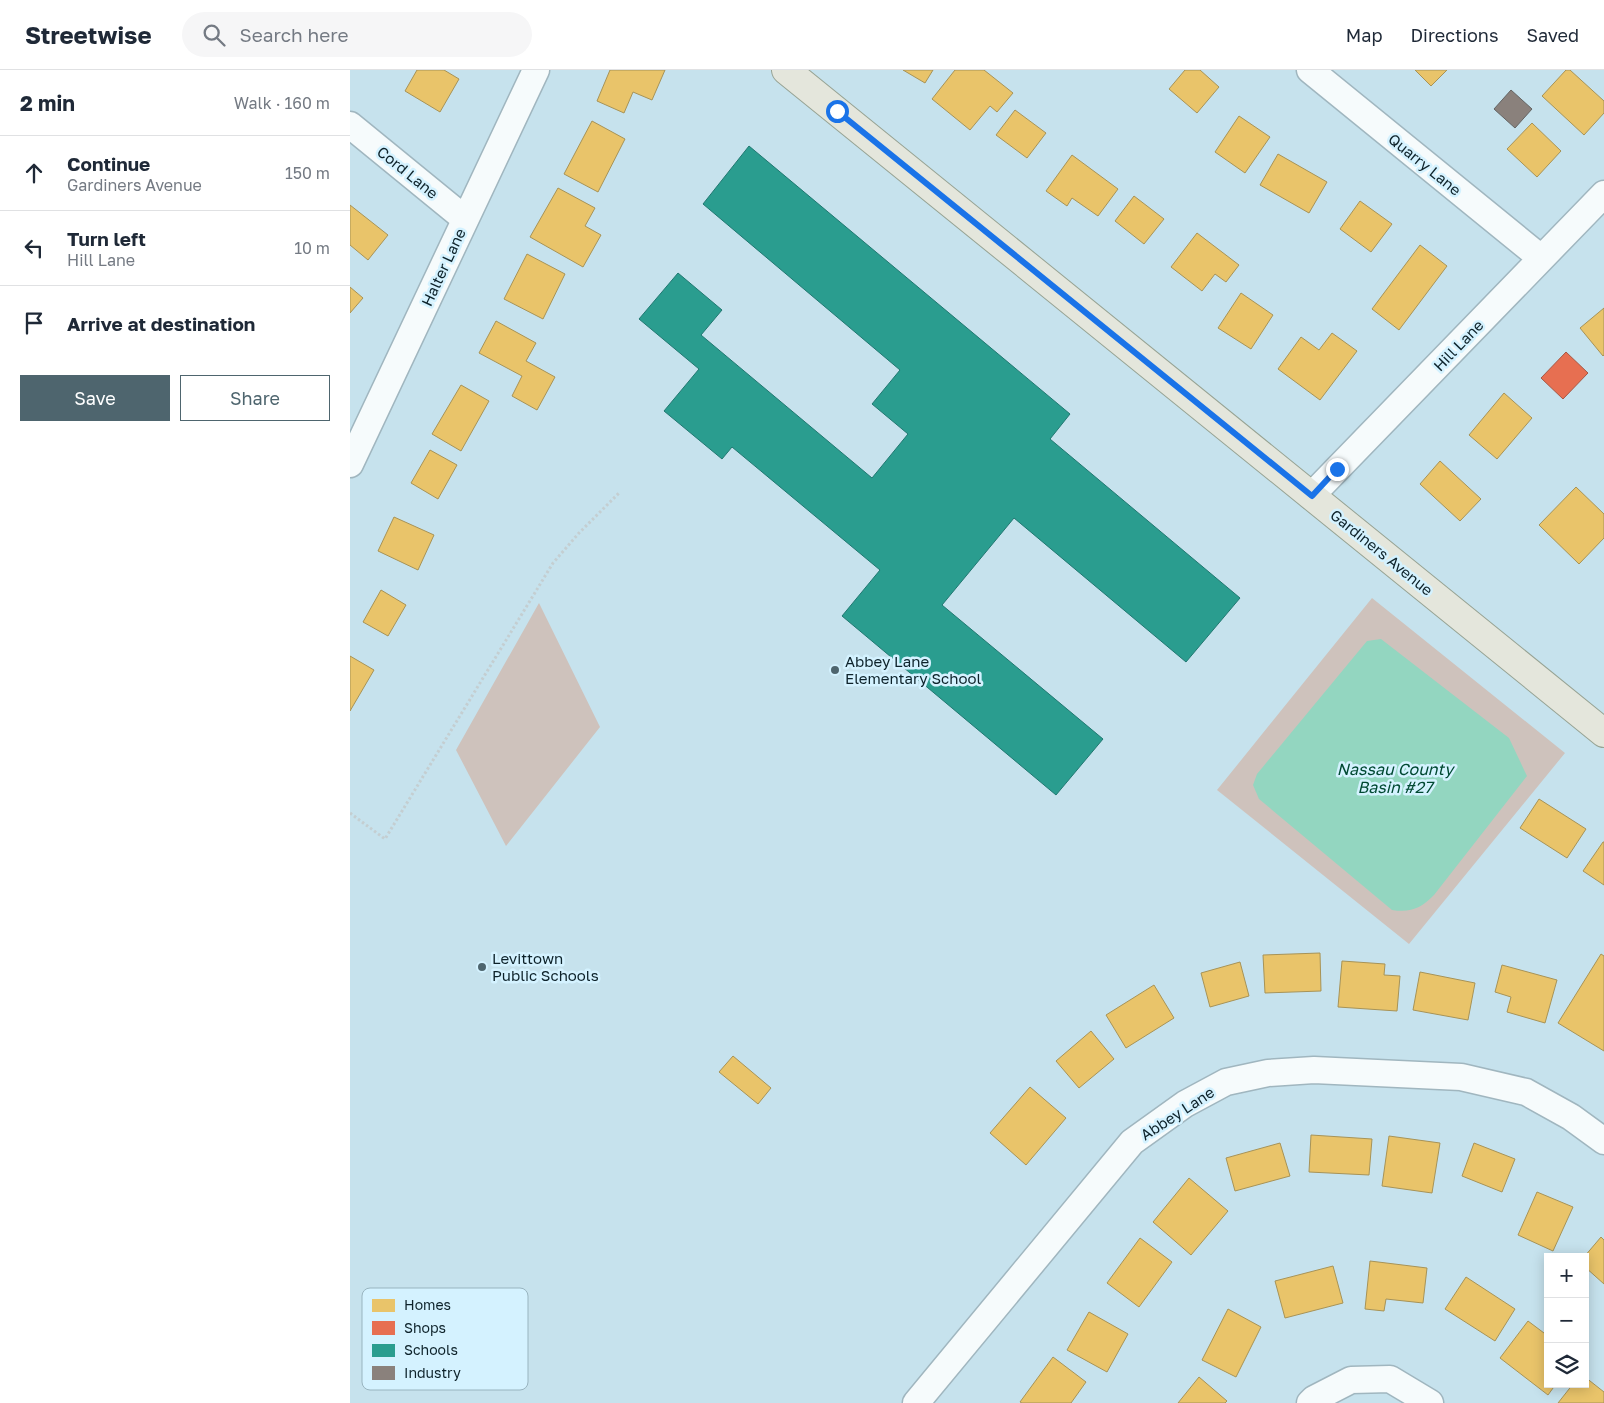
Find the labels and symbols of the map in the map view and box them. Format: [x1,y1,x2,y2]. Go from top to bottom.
route start [826,100,849,123]
street label: Quarry Lane [1385,129,1465,199]
street label: Cord Lane [374,142,442,202]
street label: Halter Lane [417,225,469,309]
street label: Hill Lane [1429,316,1487,374]
route end [1326,458,1349,481]
street label: Gardiners Avenue [1327,505,1437,599]
place label: Abbey Lane Elementary School [845,652,981,687]
marker: Abbey Lane Elementary School [829,664,841,676]
water label: Nassau County Basin #27 [1337,759,1455,797]
place label: Levittown Public Schools [492,949,599,984]
marker: Levittown Public Schools [476,961,488,973]
street label: Abbey Lane [1137,1082,1217,1143]
legend [362,1288,528,1390]
text: Homes [404,1296,451,1313]
text: Shops [404,1319,446,1336]
text: Schools [404,1341,458,1358]
text: Industry [404,1364,461,1381]

